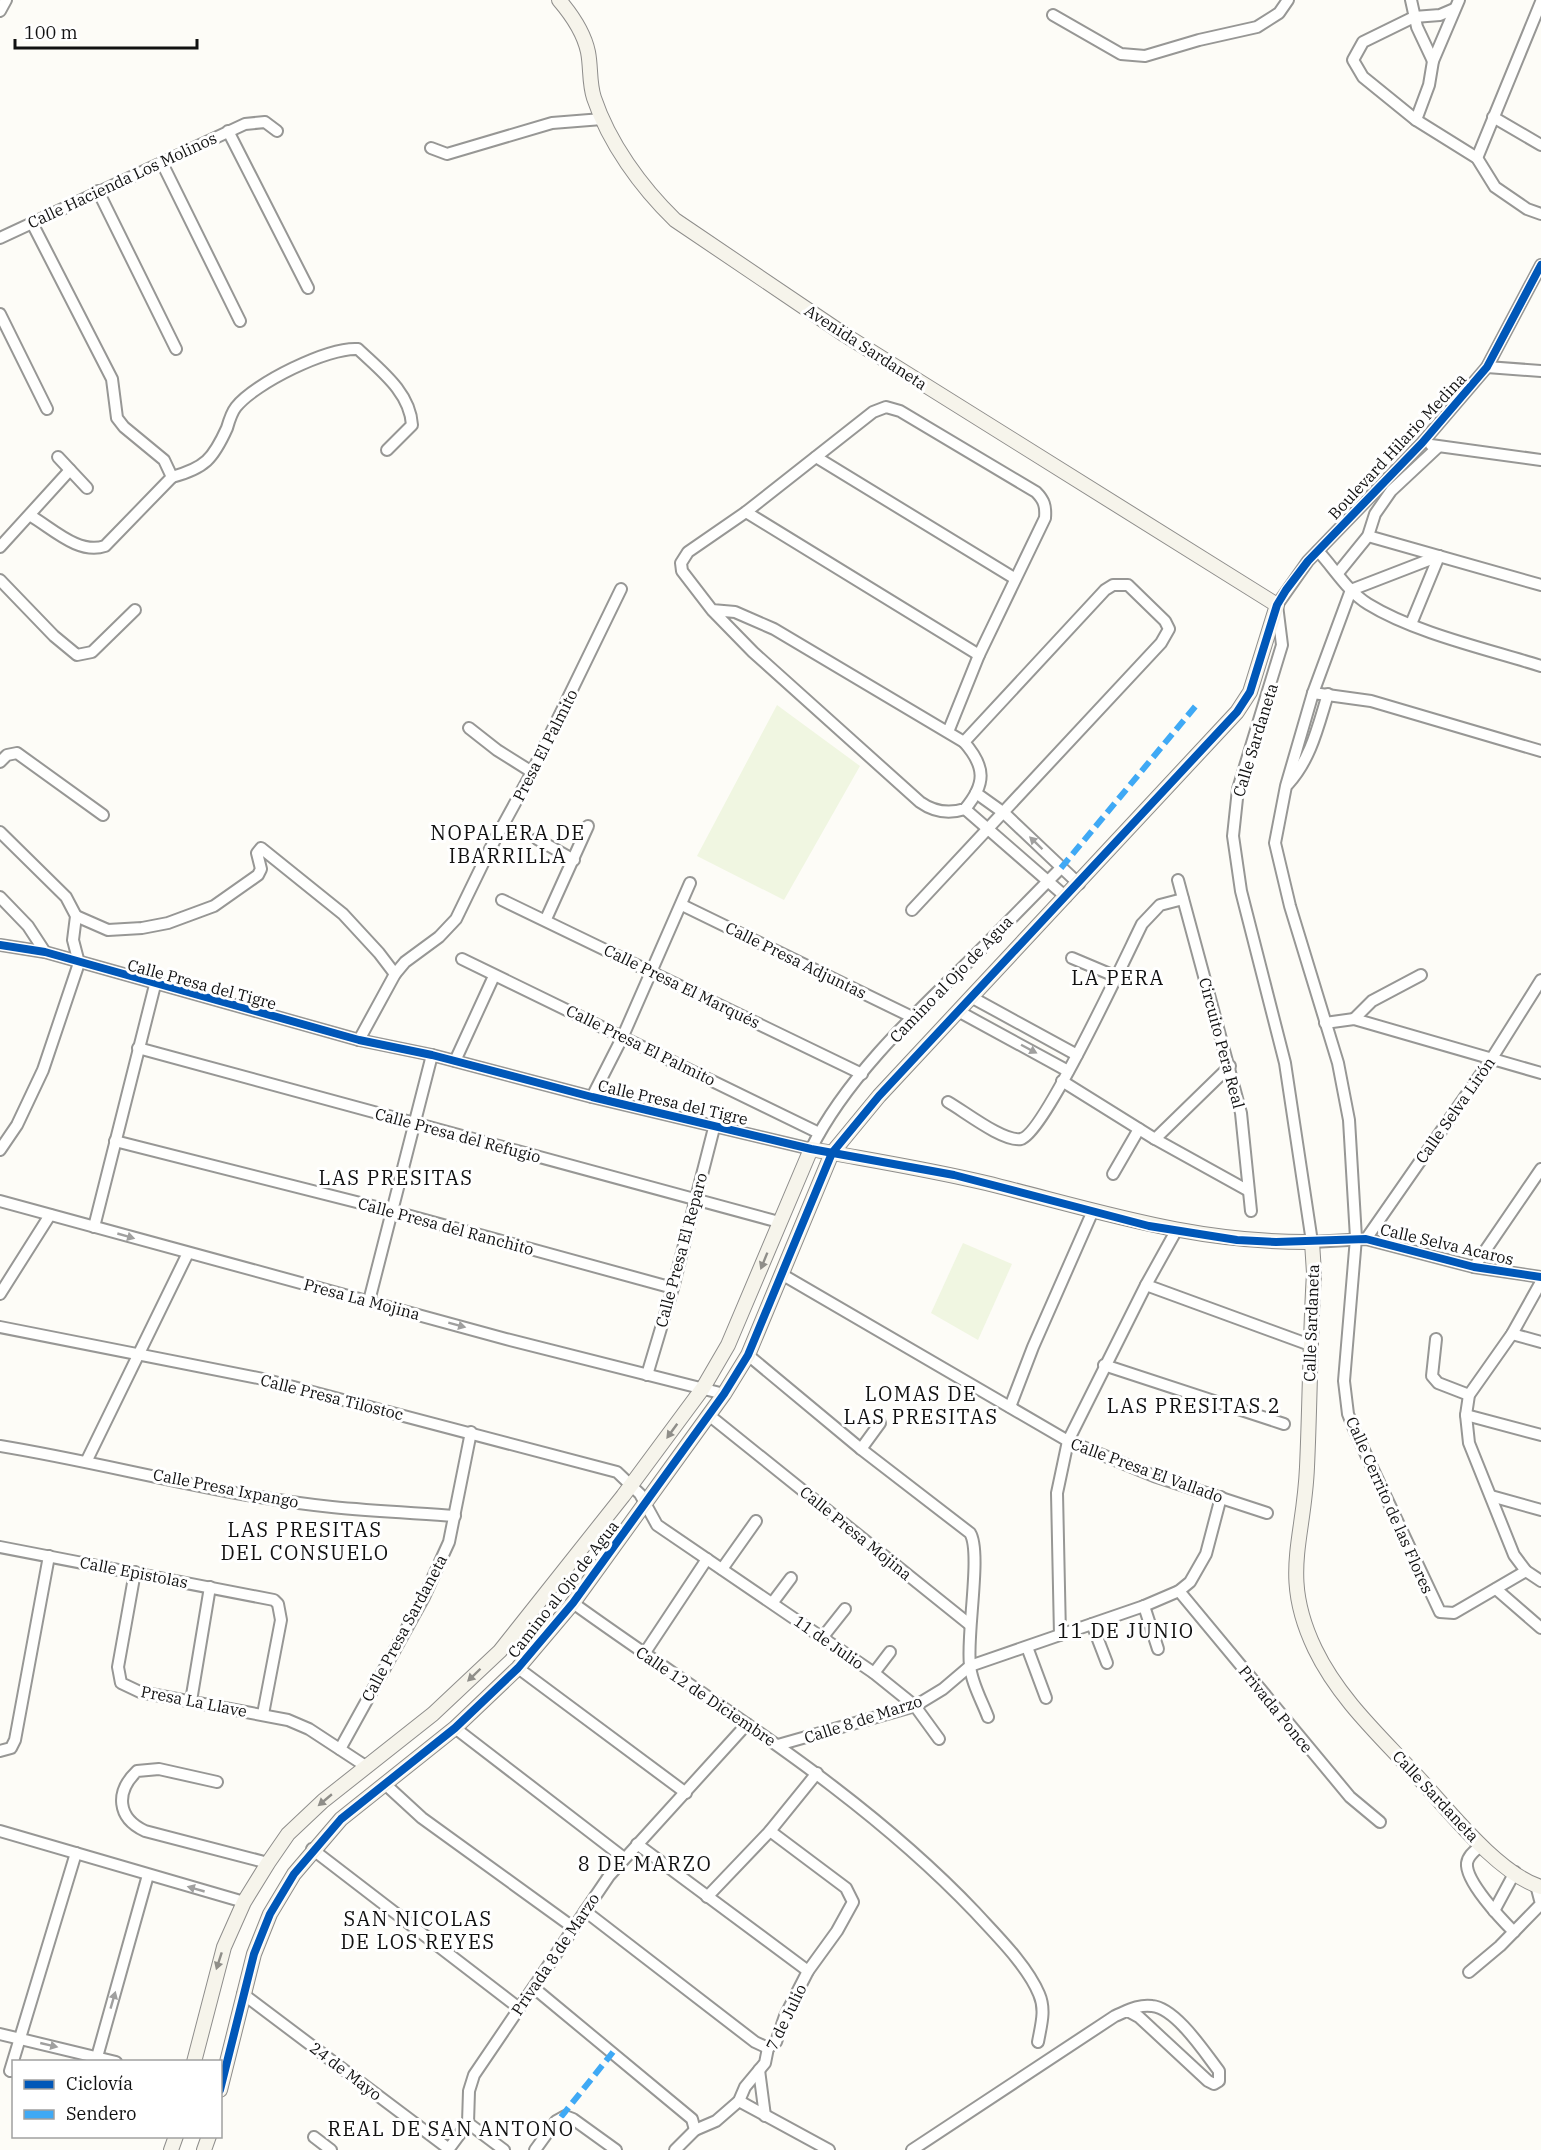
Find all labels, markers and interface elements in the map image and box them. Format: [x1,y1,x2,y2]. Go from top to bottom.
scale bar [15,12,196,50]
text: 100 m [24,21,78,44]
street label: Calle Hacienda Los Molinos [24,127,220,233]
street label: Avenida Sardaneta [801,300,931,394]
street label: Boulevard Hilario Medina [1324,368,1470,523]
street label: Calle Sardaneta [1228,681,1282,799]
street label: Presa El Palmito [508,686,582,804]
district label: NOPALERA DE IBARRILLA [430,819,586,869]
one-way arrow [1029,837,1043,851]
street label: Camino al Ojo de Agua [885,911,1017,1047]
street label: Calle Presa Adjuntas [722,917,870,1003]
street label: Calle Presa El Marqués [601,940,763,1032]
street label: Calle Presa del Tigre [125,955,279,1013]
district label: LA PERA [1071,964,1165,991]
street label: Circuito Pera Real [1195,975,1249,1111]
street label: Calle Presa El Palmito [563,1000,719,1090]
one-way arrow [1020,1044,1037,1054]
street label: Calle Selva Lirón [1411,1053,1499,1167]
street label: Calle Presa del Tigre [596,1075,750,1129]
street label: Calle Presa del Refugio [373,1103,543,1167]
district label: LAS PRESITAS [318,1164,474,1191]
street label: Calle Presa El Reparo [651,1170,711,1330]
street label: Calle Presa del Ranchito [356,1193,536,1259]
street label: Calle Selva Acaros [1378,1219,1516,1269]
one-way arrow [118,1232,136,1241]
one-way arrow [759,1252,769,1270]
street label: Calle Sardaneta [1299,1264,1323,1382]
street label: Presa La Mojina [302,1274,423,1324]
one-way arrow [448,1321,466,1330]
street label: Calle Presa Tilostoc [258,1370,406,1424]
district label: LOMAS DE LAS PRESITAS [843,1380,999,1430]
district label: LAS PRESITAS 2 [1107,1392,1281,1419]
street label: Calle Cerrito de las Flores [1342,1413,1438,1597]
one-way arrow [666,1424,678,1439]
street label: Calle Presa El Vallado [1068,1433,1226,1507]
street label: Calle Presa Ixpango [152,1464,300,1512]
street label: Calle Presa Mojina [796,1482,916,1584]
district label: LAS PRESITAS DEL CONSUELO [220,1516,390,1566]
street label: Camino al Ojo de Agua [503,1516,623,1662]
street label: Calle Presa Sardaneta [357,1551,451,1705]
street label: Calle Epistolas [78,1552,190,1592]
street label: 11 de Julio [790,1611,868,1673]
district label: 11 DE JUNIO [1057,1617,1195,1644]
street label: Calle 12 de Diciembre [632,1642,780,1750]
street label: Privada Ponce [1235,1661,1317,1757]
one-way arrow [468,1668,482,1682]
street label: Presa La Llave [139,1681,249,1721]
street label: Calle 8 de Marzo [801,1690,925,1748]
street label: Calle Sardaneta [1389,1746,1484,1846]
one-way arrow [317,1794,333,1807]
district label: 8 DE MARZO [578,1850,712,1877]
one-way arrow [187,1884,205,1893]
street label: Privada 8 de Marzo [507,1889,603,2019]
district label: SAN NICOLAS DE LOS REYES [341,1905,496,1955]
one-way arrow [214,1952,223,1970]
street label: 7 de Julio [761,1981,811,2053]
one-way arrow [109,1991,118,2009]
street label: 24 de Mayo [306,2037,386,2105]
one-way arrow [39,2041,58,2051]
legend [12,2060,222,2138]
text: Ciclovía [66,2072,133,2095]
text: Sendero [66,2102,136,2125]
district label: REAL DE SAN ANTONO [328,2115,574,2142]

